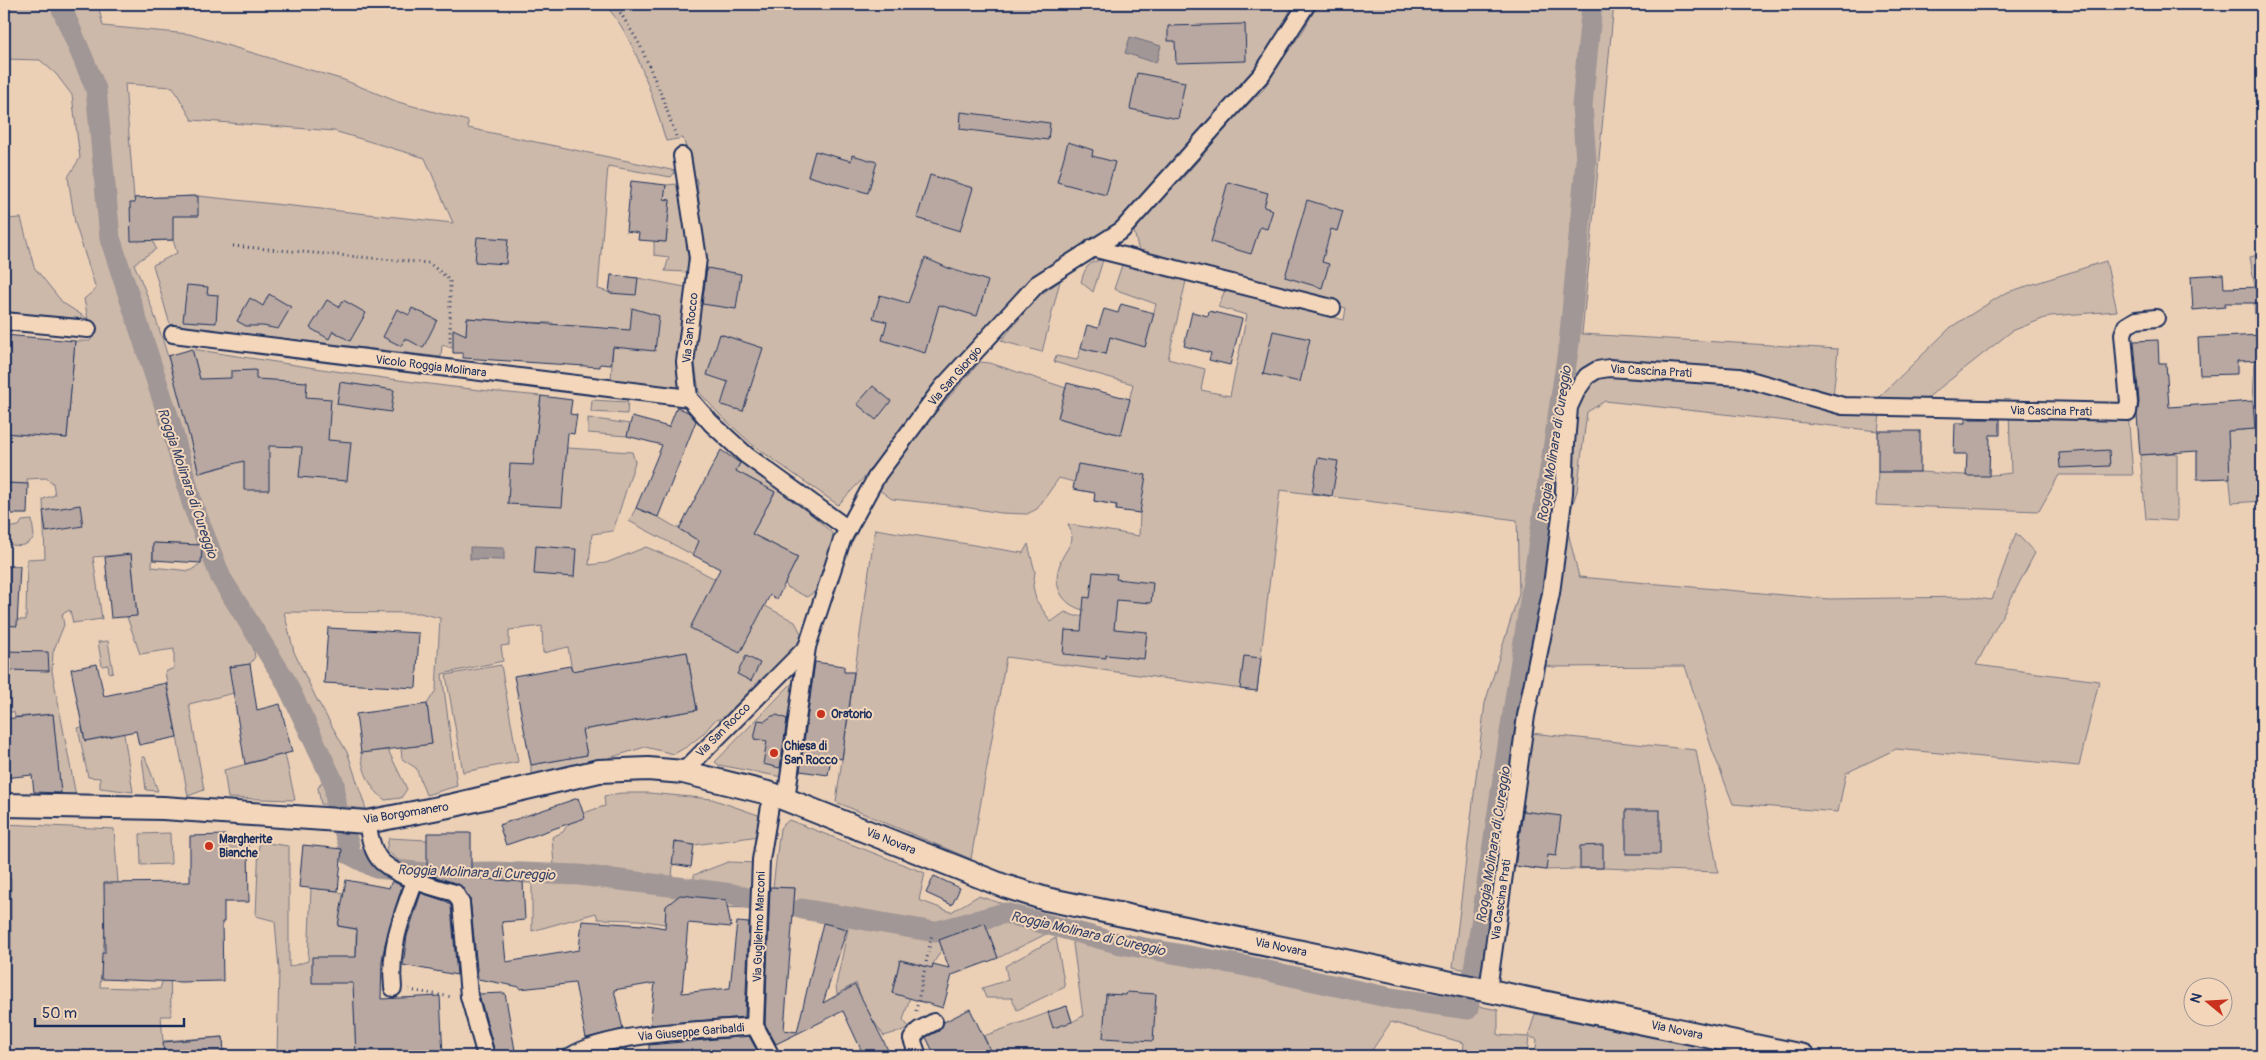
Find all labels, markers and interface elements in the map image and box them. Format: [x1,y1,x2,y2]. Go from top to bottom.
street label: Via San Rocco [679,291,702,364]
street label: Via San Giorgio [925,343,986,409]
street label: Vicolo Roggia Molinara [375,352,488,381]
street label: Via Cascina Prati [1610,362,1692,381]
water label: Roggia Molinara di Cureggio [1534,363,1575,523]
street label: Via Cascina Prati [2010,403,2092,420]
water label: Roggia Molinara di Cureggio [154,406,222,562]
street label: Via San Rocco [693,700,754,761]
place label: Oratorio [831,707,873,722]
marker: Oratorio [815,708,827,720]
place label: Chiesa di San Rocco [784,739,838,768]
marker: Chiesa di San Rocco [768,747,780,759]
water label: Roggia Molinara di Cureggio [1473,764,1514,924]
street label: Via Borgomanero [362,799,450,828]
street label: Via Novara [863,825,919,858]
place label: Margherite Bianche [219,832,273,861]
marker: Margherite Bianche [203,840,215,852]
street label: Via Cascina Prati [1488,859,1515,942]
water label: Roggia Molinara di Cureggio [397,861,557,884]
street label: Via Guglielmo Marconi [750,871,769,983]
water label: Roggia Molinara di Cureggio [1009,907,1168,960]
street label: Via Novara [1253,935,1309,960]
north arrow [2184,978,2234,1028]
text: N [2187,991,2206,1005]
scale bar [35,995,184,1027]
text: 50 m [42,1004,77,1023]
street label: Via Novara [1649,1018,1705,1043]
street label: Via Giuseppe Garibaldi [637,1020,745,1045]

